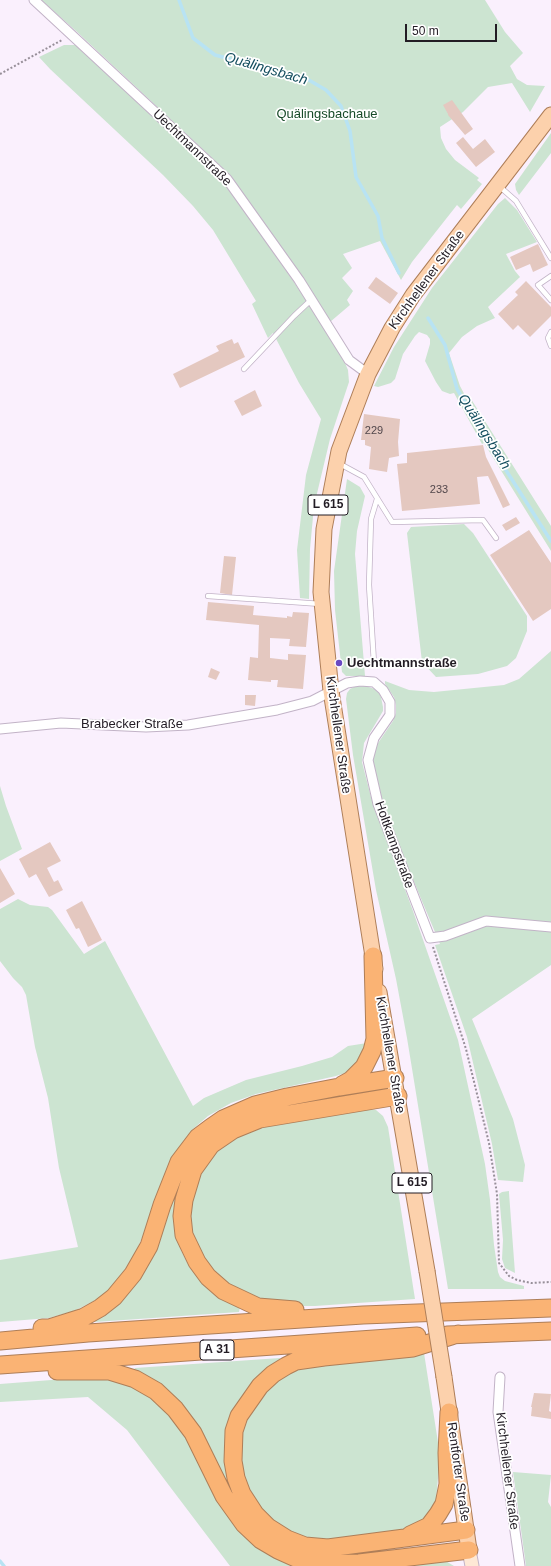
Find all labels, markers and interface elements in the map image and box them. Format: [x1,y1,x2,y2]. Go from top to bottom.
scale bar [407,16,499,42]
text: 50 m [412,24,439,38]
water label: Quälingsbach [223,49,309,89]
park label: Quälingsbachaue [276,106,378,122]
street label: Uechtmannstraße [149,107,235,189]
street label: Kirchhellener Straße [386,227,468,333]
water label: Quälingsbach [454,391,514,473]
house number: 229 [365,424,383,438]
house number: 233 [430,483,448,497]
road number: L 615 [308,495,348,515]
place label: Uechtmannstraße [347,655,457,671]
marker: Uechtmannstraße [334,658,344,668]
street label: Kirchhellener Straße [322,675,354,795]
street label: Brabecker Straße [81,716,183,732]
street label: Holtkampstraße [371,799,417,891]
street label: Kirchhellener Straße [372,995,408,1115]
road number: L 615 [392,1173,432,1193]
road number: A 31 [200,1340,234,1360]
street label: Kirchhellener Straße [492,1411,522,1531]
street label: Rentforter Straße [443,1421,473,1523]

